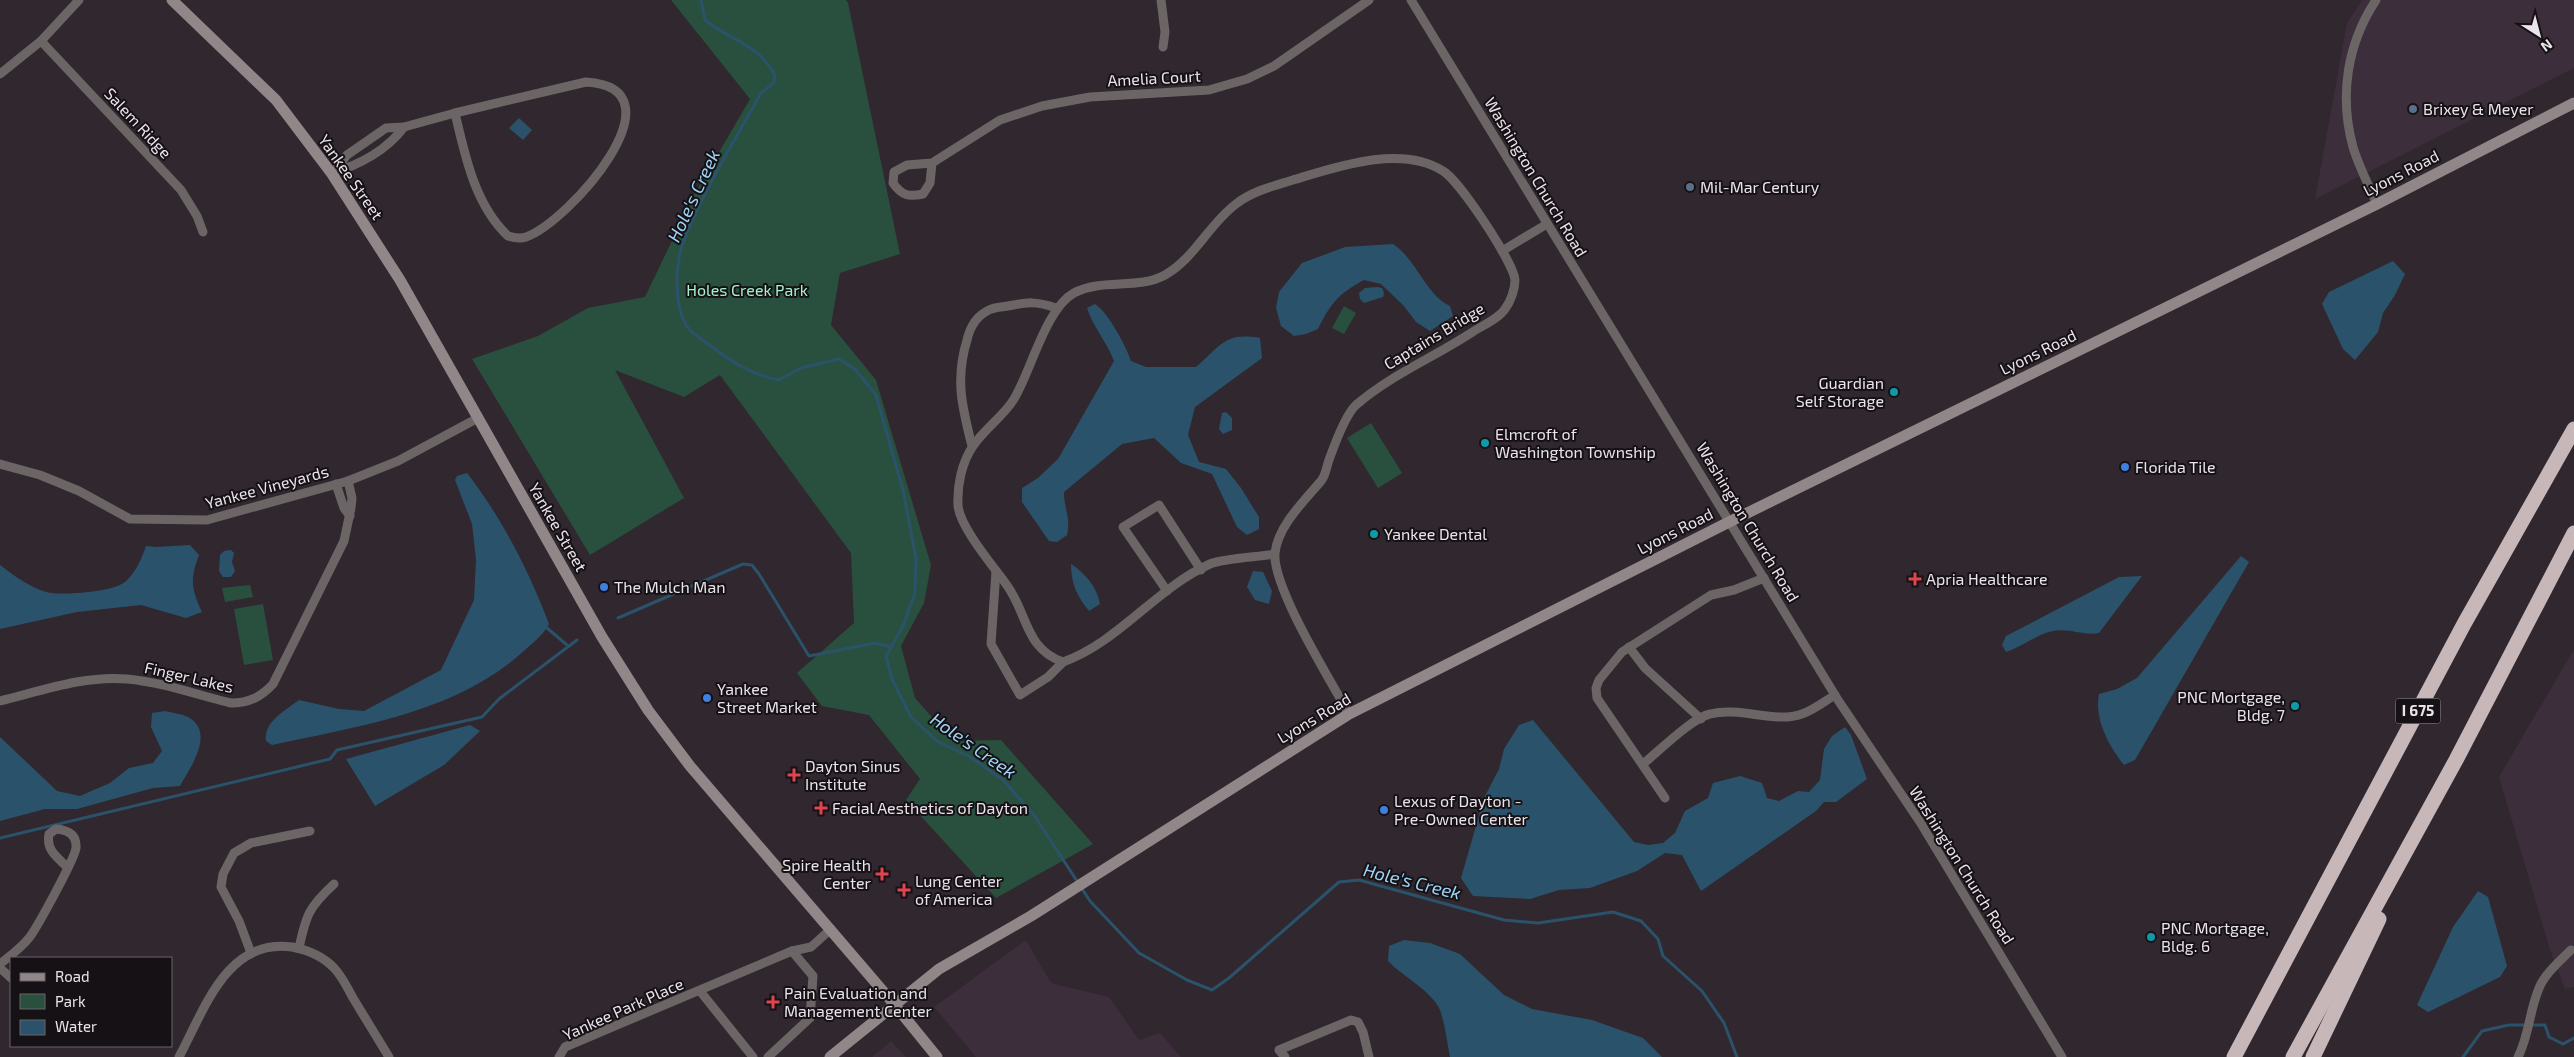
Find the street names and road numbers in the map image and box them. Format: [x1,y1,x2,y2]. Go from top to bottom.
street label: Amelia Court [1107,66,1201,89]
street label: Salem Ridge [101,84,176,162]
street label: Washington Church Road [1481,94,1592,260]
street label: Yankee Street [315,131,388,223]
street label: Lyons Road [2360,145,2442,200]
street label: Captains Bridge [1380,298,1487,373]
street label: Lyons Road [1997,325,2079,378]
street label: Washington Church Road [1693,439,1804,605]
street label: Yankee Vineyards [203,461,331,512]
street label: Yankee Street [525,479,592,575]
street label: Lyons Road [1634,503,1716,558]
street label: Finger Lakes [143,657,235,696]
street label: Lyons Road [1274,688,1354,747]
road number: I 675 [2396,698,2440,724]
street label: Washington Church Road [1906,782,2019,947]
street label: Yankee Park Place [559,973,686,1044]

